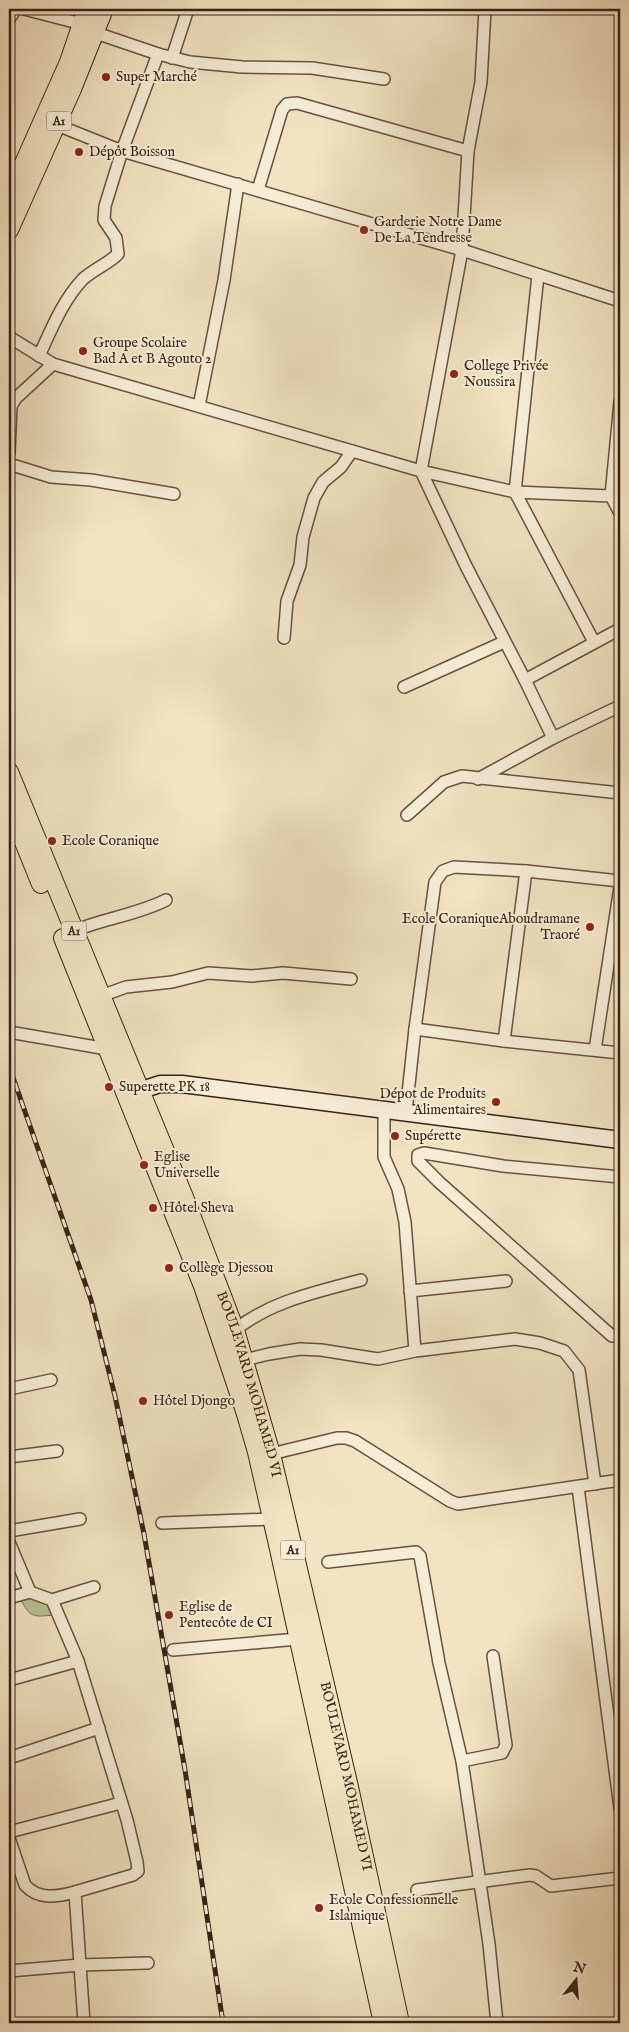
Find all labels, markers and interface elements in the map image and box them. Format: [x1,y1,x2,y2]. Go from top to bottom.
place label: Super Marché [116,68,197,86]
marker: Super Marché [100,71,112,83]
road number: A1 [46,112,72,130]
place label: Dépôt Boisson [89,143,176,161]
marker: Dépôt Boisson [73,146,85,158]
place label: Garderie Notre Dame De La Tendresse [374,213,502,247]
marker: Garderie Notre Dame De La Tendresse [358,224,370,236]
place label: Groupe Scolaire Bad A et B Agouto 2 [93,334,212,368]
marker: Groupe Scolaire Bad A et B Agouto 2 [77,345,89,357]
place label: College Privée Noussira [464,357,549,391]
marker: College Privée Noussira [448,368,460,380]
place label: Ecole Coranique [62,832,159,850]
marker: Ecole Coranique [46,835,58,847]
place label: Ecole CoraniqueAboudramane Traoré [402,910,581,944]
road number: A1 [62,921,86,940]
marker: Ecole CoraniqueAboudramane Traoré [584,921,596,933]
place label: Superette PK 18 [119,1078,210,1096]
marker: Superette PK 18 [103,1081,115,1093]
place label: Dépot de Produits Alimentaires [379,1085,486,1119]
marker: Dépot de Produits Alimentaires [490,1096,502,1108]
place label: Supérette [405,1127,462,1145]
marker: Supérette [389,1130,401,1142]
place label: Eglise Universelle [154,1148,220,1182]
marker: Eglise Universelle [138,1159,150,1171]
place label: Hôtel Sheva [163,1199,235,1217]
marker: Hôtel Sheva [147,1202,159,1214]
place label: Collège Djessou [179,1259,273,1277]
marker: Collège Djessou [163,1262,175,1274]
street label: BOULEVARD MOHAMED VI [212,1289,285,1479]
place label: Hôtel Djongo [153,1392,236,1410]
marker: Hôtel Djongo [137,1395,149,1407]
road number: A1 [280,1540,306,1560]
place label: Eglise de Pentecôte de CI [179,1598,273,1632]
marker: Eglise de Pentecôte de CI [163,1609,175,1621]
street label: BOULEVARD MOHAMED VI [316,1680,376,1872]
place label: Ecole Confessionnelle Islamique [329,1891,459,1925]
marker: Ecole Confessionnelle Islamique [313,1902,325,1914]
north arrow [552,1954,602,2004]
text: N [570,1958,588,1979]

